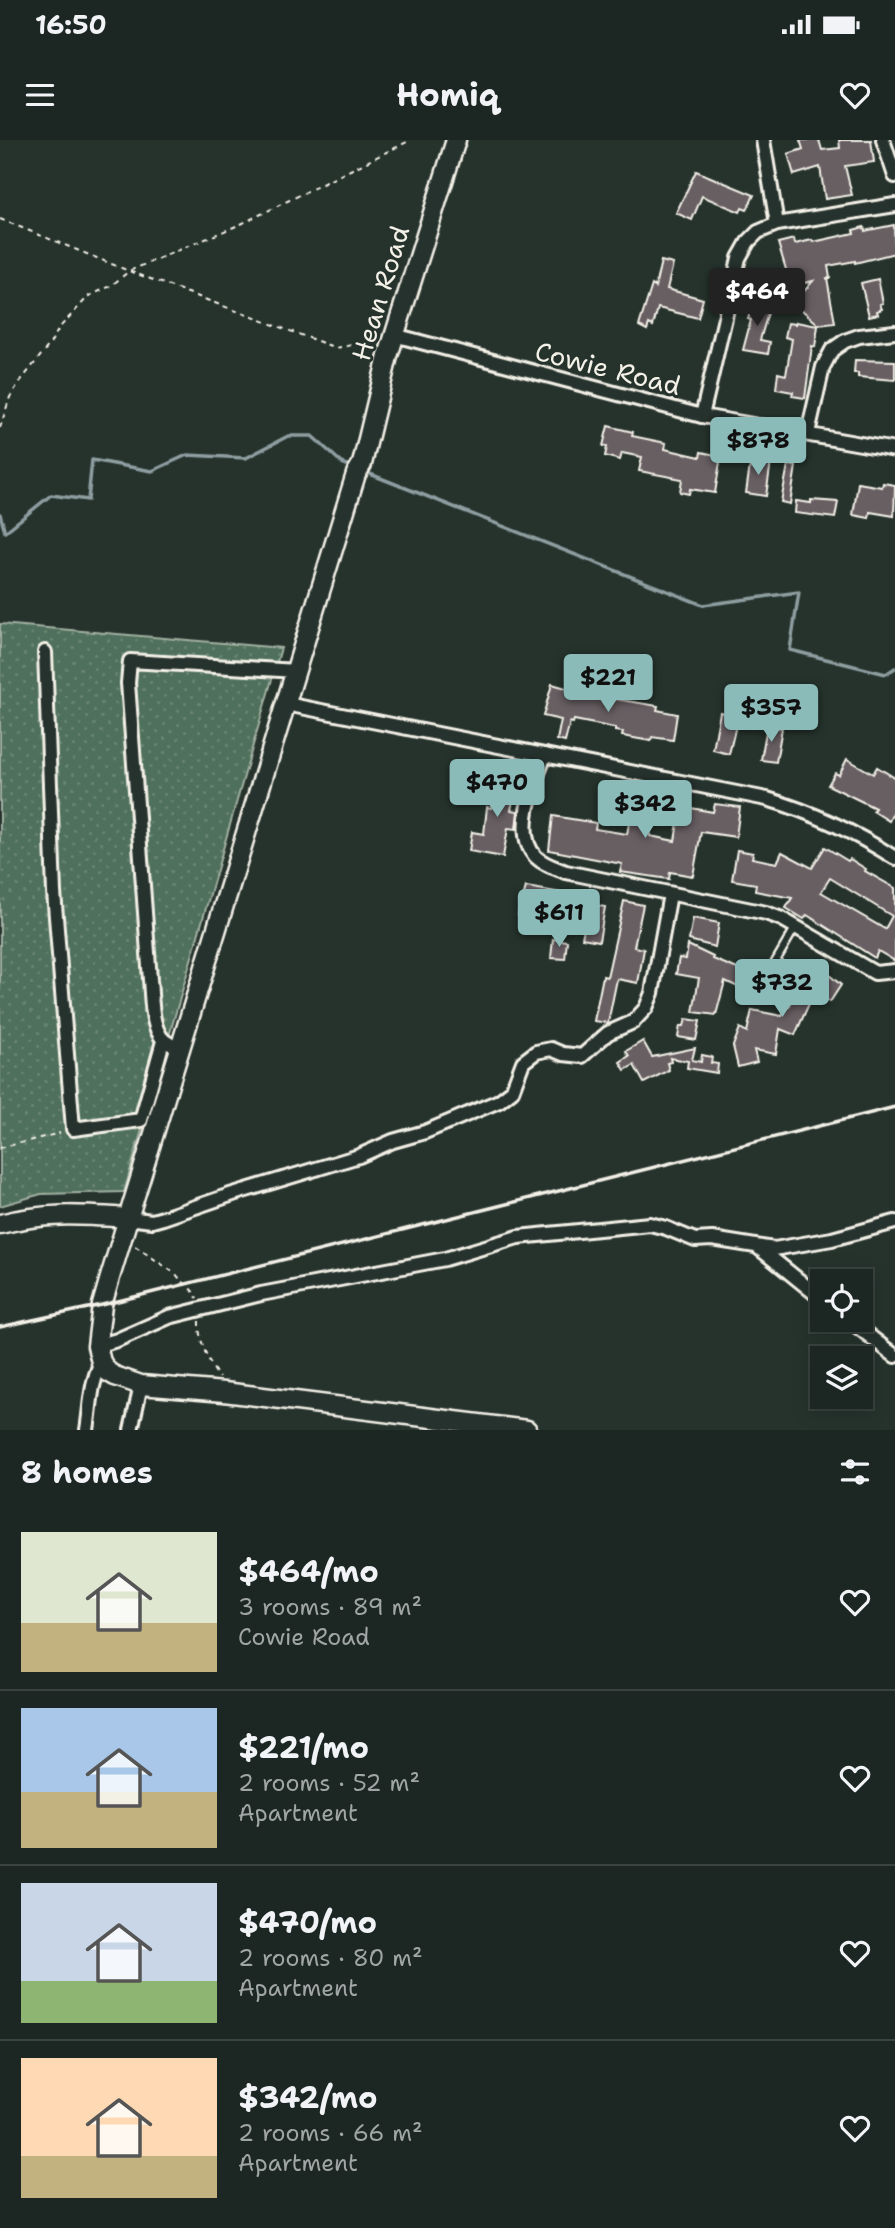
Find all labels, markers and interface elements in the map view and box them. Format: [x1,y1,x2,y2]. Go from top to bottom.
text: 16:50 [35,7,107,42]
text: Homiq [396,73,499,116]
icon: menu [21,76,59,114]
icon: heart [836,76,874,114]
street label: Hean Road [343,221,417,365]
pin: $464 [716,268,798,328]
text: $464 [725,276,789,306]
street label: Cowie Road [531,333,685,403]
pin: $878 [717,418,799,477]
text: $878 [726,425,790,455]
pin: $221 [567,654,649,714]
text: $221 [580,662,636,692]
pin: $357 [730,684,812,744]
text: $357 [740,692,802,722]
pin: $470 [456,760,538,819]
text: $470 [466,767,528,797]
pin: $342 [604,780,686,840]
text: $342 [614,788,676,818]
pin: $611 [518,890,600,949]
text: $611 [534,897,584,927]
pin: $732 [741,960,823,1019]
text: $732 [751,967,813,997]
map controls [810,1269,873,1409]
button: locate [810,1269,873,1332]
button: layers [810,1346,873,1409]
text: 8 homes [21,1452,153,1493]
icon: filters [836,1453,874,1491]
text: $464/mo [238,1551,379,1592]
icon: home [77,1560,161,1644]
icon: heart [836,1583,874,1621]
text: 3 rooms · 89 m² [238,1592,422,1622]
text: Cowie Road [238,1622,370,1652]
text: $221/mo [238,1727,369,1768]
icon: home [77,1736,161,1820]
icon: heart [836,1759,874,1797]
text: 2 rooms · 52 m² [238,1768,420,1798]
text: Apartment [238,1798,358,1828]
text: $470/mo [238,1902,377,1943]
icon: home [77,1911,161,1995]
icon: heart [836,1934,874,1972]
text: 2 rooms · 80 m² [238,1943,423,1973]
text: Apartment [238,1973,358,2003]
text: $342/mo [238,2077,377,2118]
icon: home [77,2086,161,2170]
icon: heart [836,2109,874,2147]
text: 2 rooms · 66 m² [238,2118,423,2148]
text: Apartment [238,2148,358,2178]

